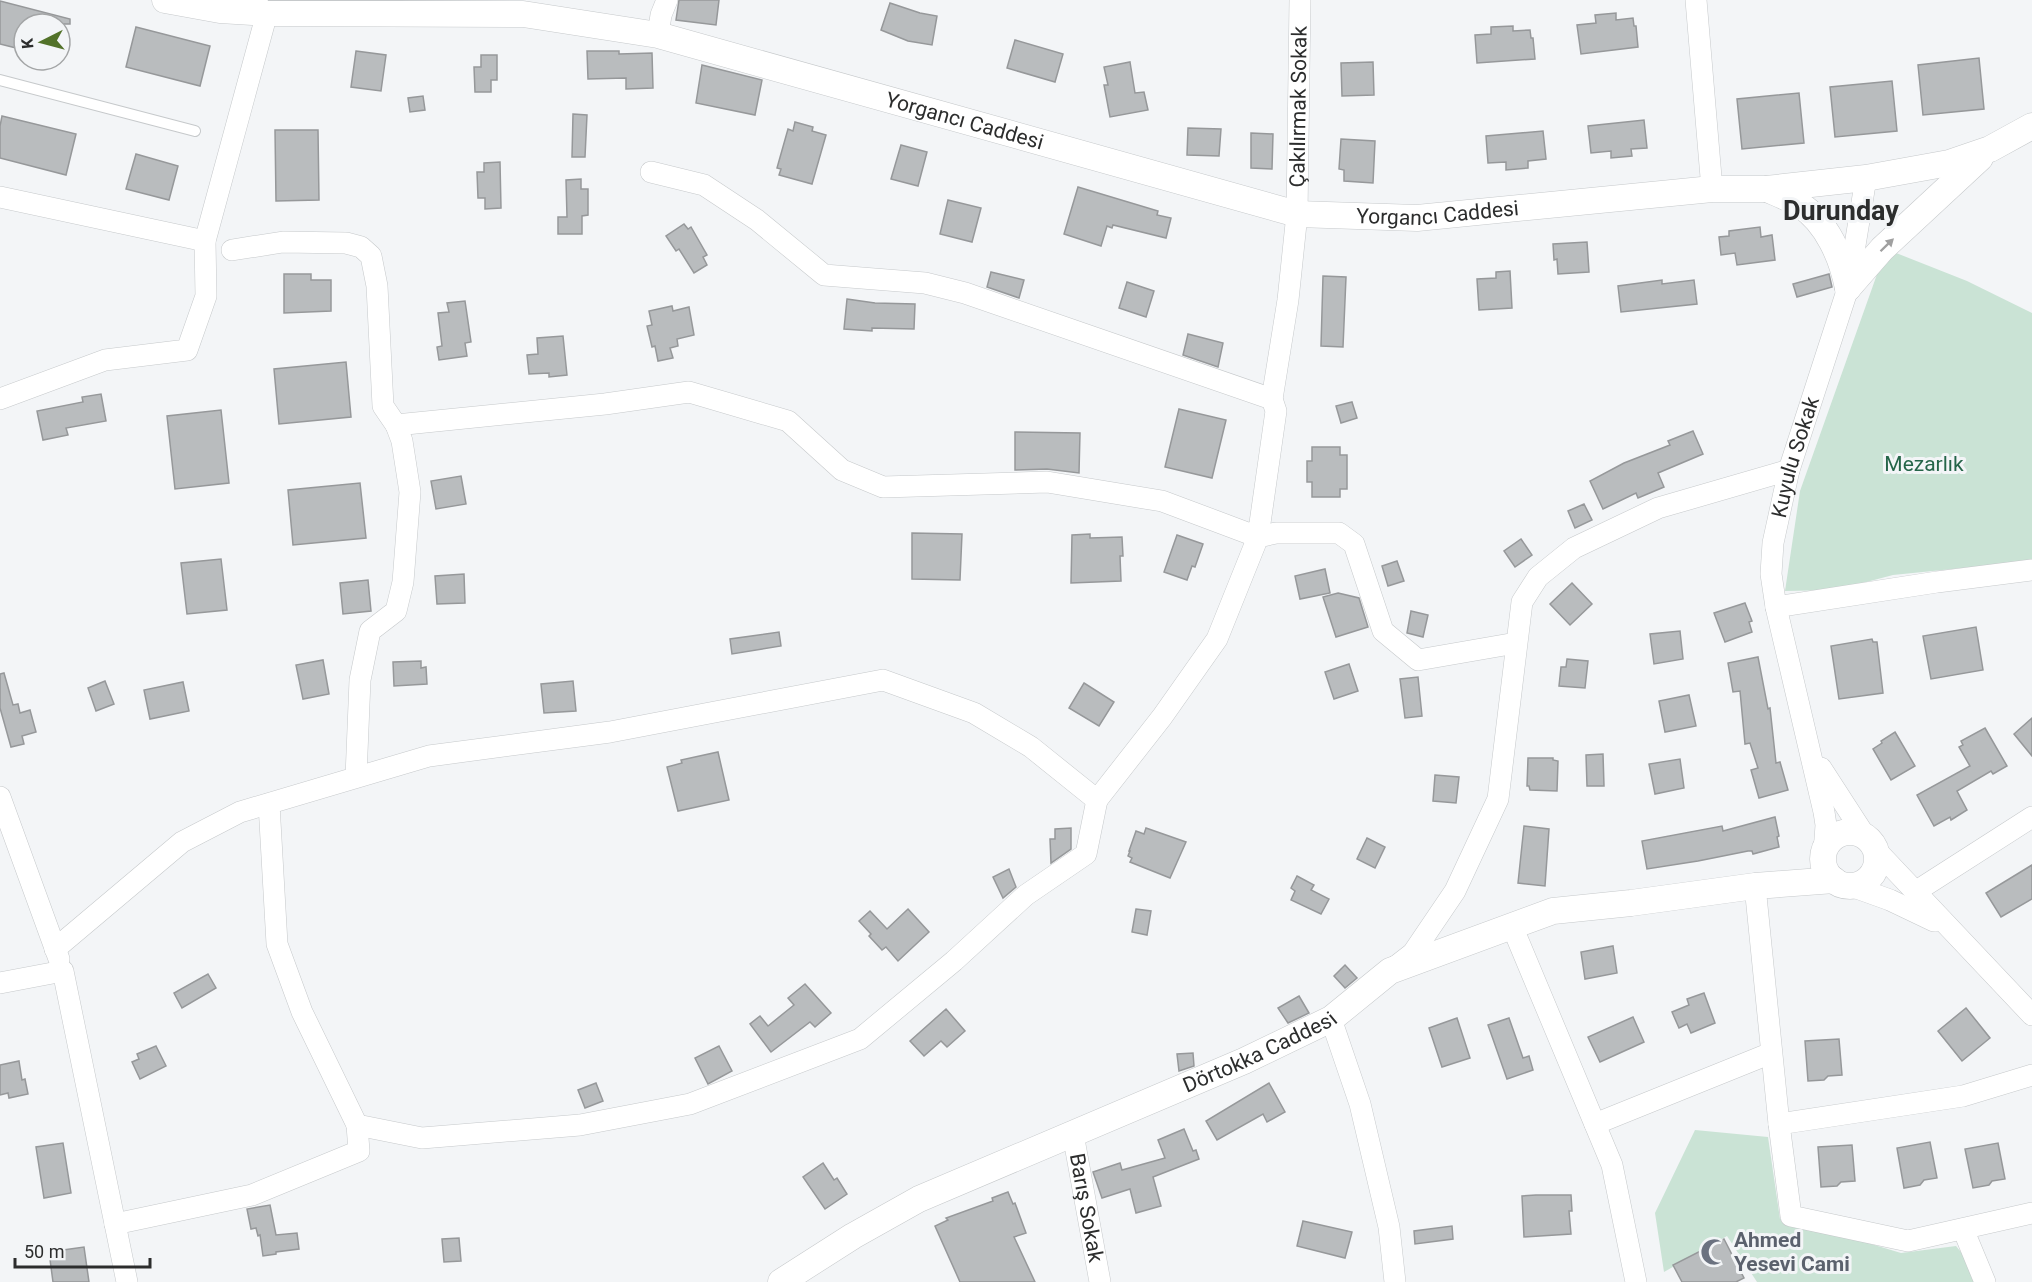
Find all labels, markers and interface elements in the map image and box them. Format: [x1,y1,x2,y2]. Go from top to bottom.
north arrow [12,12,72,72]
street label: Çakılırmak Sokak [1285,26,1312,188]
text: K [18,37,38,50]
street label: Yorgancı Caddesi [883,87,1046,154]
district label: Durunday [1783,195,1899,227]
street label: Yorgancı Caddesi [1356,196,1520,230]
one-way arrow [1880,238,1894,252]
street label: Kuyulu Sokak [1767,393,1824,520]
park label: Mezarlık [1884,452,1964,476]
street label: Dörtokka Caddesi [1179,1007,1342,1098]
street label: Barış Sokak [1065,1151,1108,1264]
place label: Ahmed Yesevi Cami [1734,1228,1850,1276]
scale bar [15,1231,150,1269]
mosque icon: Ahmed Yesevi Cami [1699,1237,1729,1267]
text: 50 m [24,1241,64,1262]

